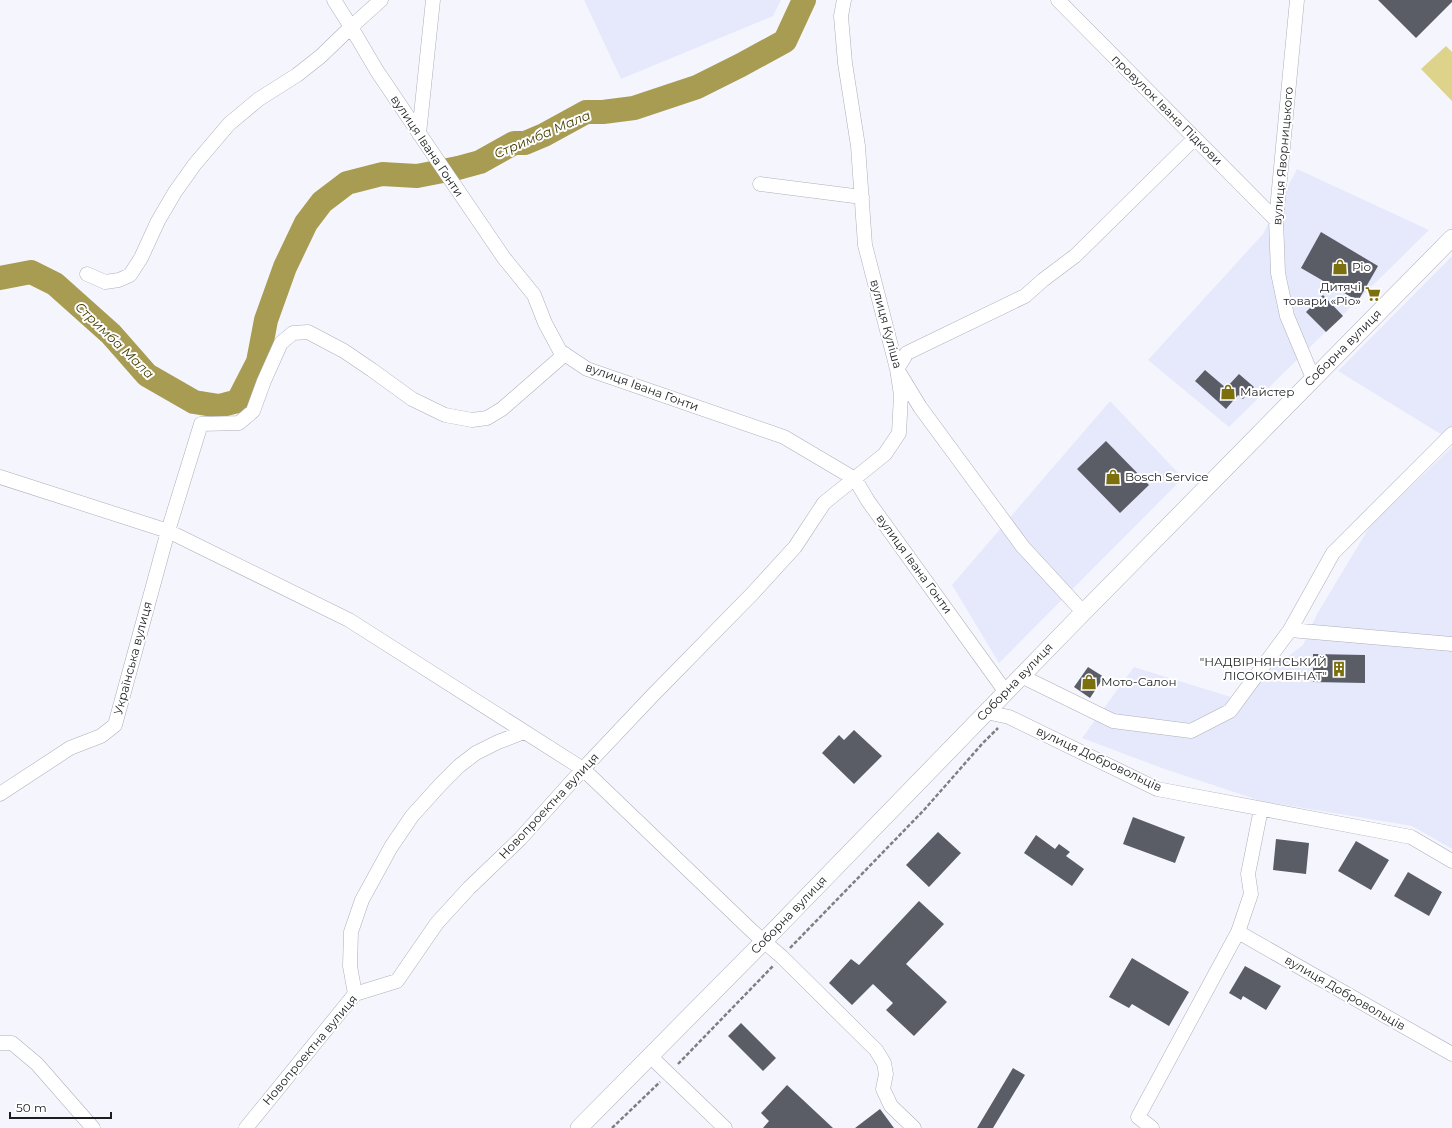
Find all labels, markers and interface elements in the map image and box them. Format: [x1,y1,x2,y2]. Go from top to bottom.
street label: провулок Івана Підкови [1109,51,1226,168]
street label: вулиця Яворницького [1269,86,1296,226]
street label: вулиця Івана Гонти [388,92,467,199]
water label: Стримба Мала [491,106,593,162]
shop icon: Ріо [1331,258,1349,276]
place label: Ріо [1352,259,1372,274]
street label: вулиця Куліша [867,278,906,370]
place label: Дитячі товари «Ріо» [1283,279,1361,308]
supermarket icon: Дитячі товари «Ріо» [1364,285,1382,303]
water label: Стримба Мала [72,298,158,382]
street label: Соборна вулиця [1301,306,1384,389]
street label: вулиця Івана Гонти [583,359,701,414]
shop icon: Майстер [1219,383,1237,401]
place label: Майстер [1240,384,1294,399]
shop icon: Bosch Service [1104,468,1122,486]
place label: Bosch Service [1125,469,1209,484]
street label: вулиця Івана Гонти [873,511,956,616]
street label: Українська вулиця [110,600,155,716]
street label: Соборна вулиця [973,639,1056,724]
place label: "НАДВІРНЯНСЬКИЙ ЛІСОКОМБІНАТ" [1200,654,1327,683]
building icon: "НАДВІРНЯНСЬКИЙ ЛІСОКОМБІНАТ" [1330,660,1348,678]
shop icon: Мото-Салон [1080,673,1098,691]
place label: Мото-Салон [1101,674,1177,689]
street label: вулиця Добровольців [1034,723,1164,794]
street label: Новопроектна вулиця [496,750,602,862]
street label: Соборна вулиця [747,872,830,957]
street label: вулиця Добровольців [1282,952,1408,1033]
street label: Новопроектна вулиця [259,991,360,1108]
scale bar [10,1094,111,1120]
text: 50 m [16,1100,47,1115]

